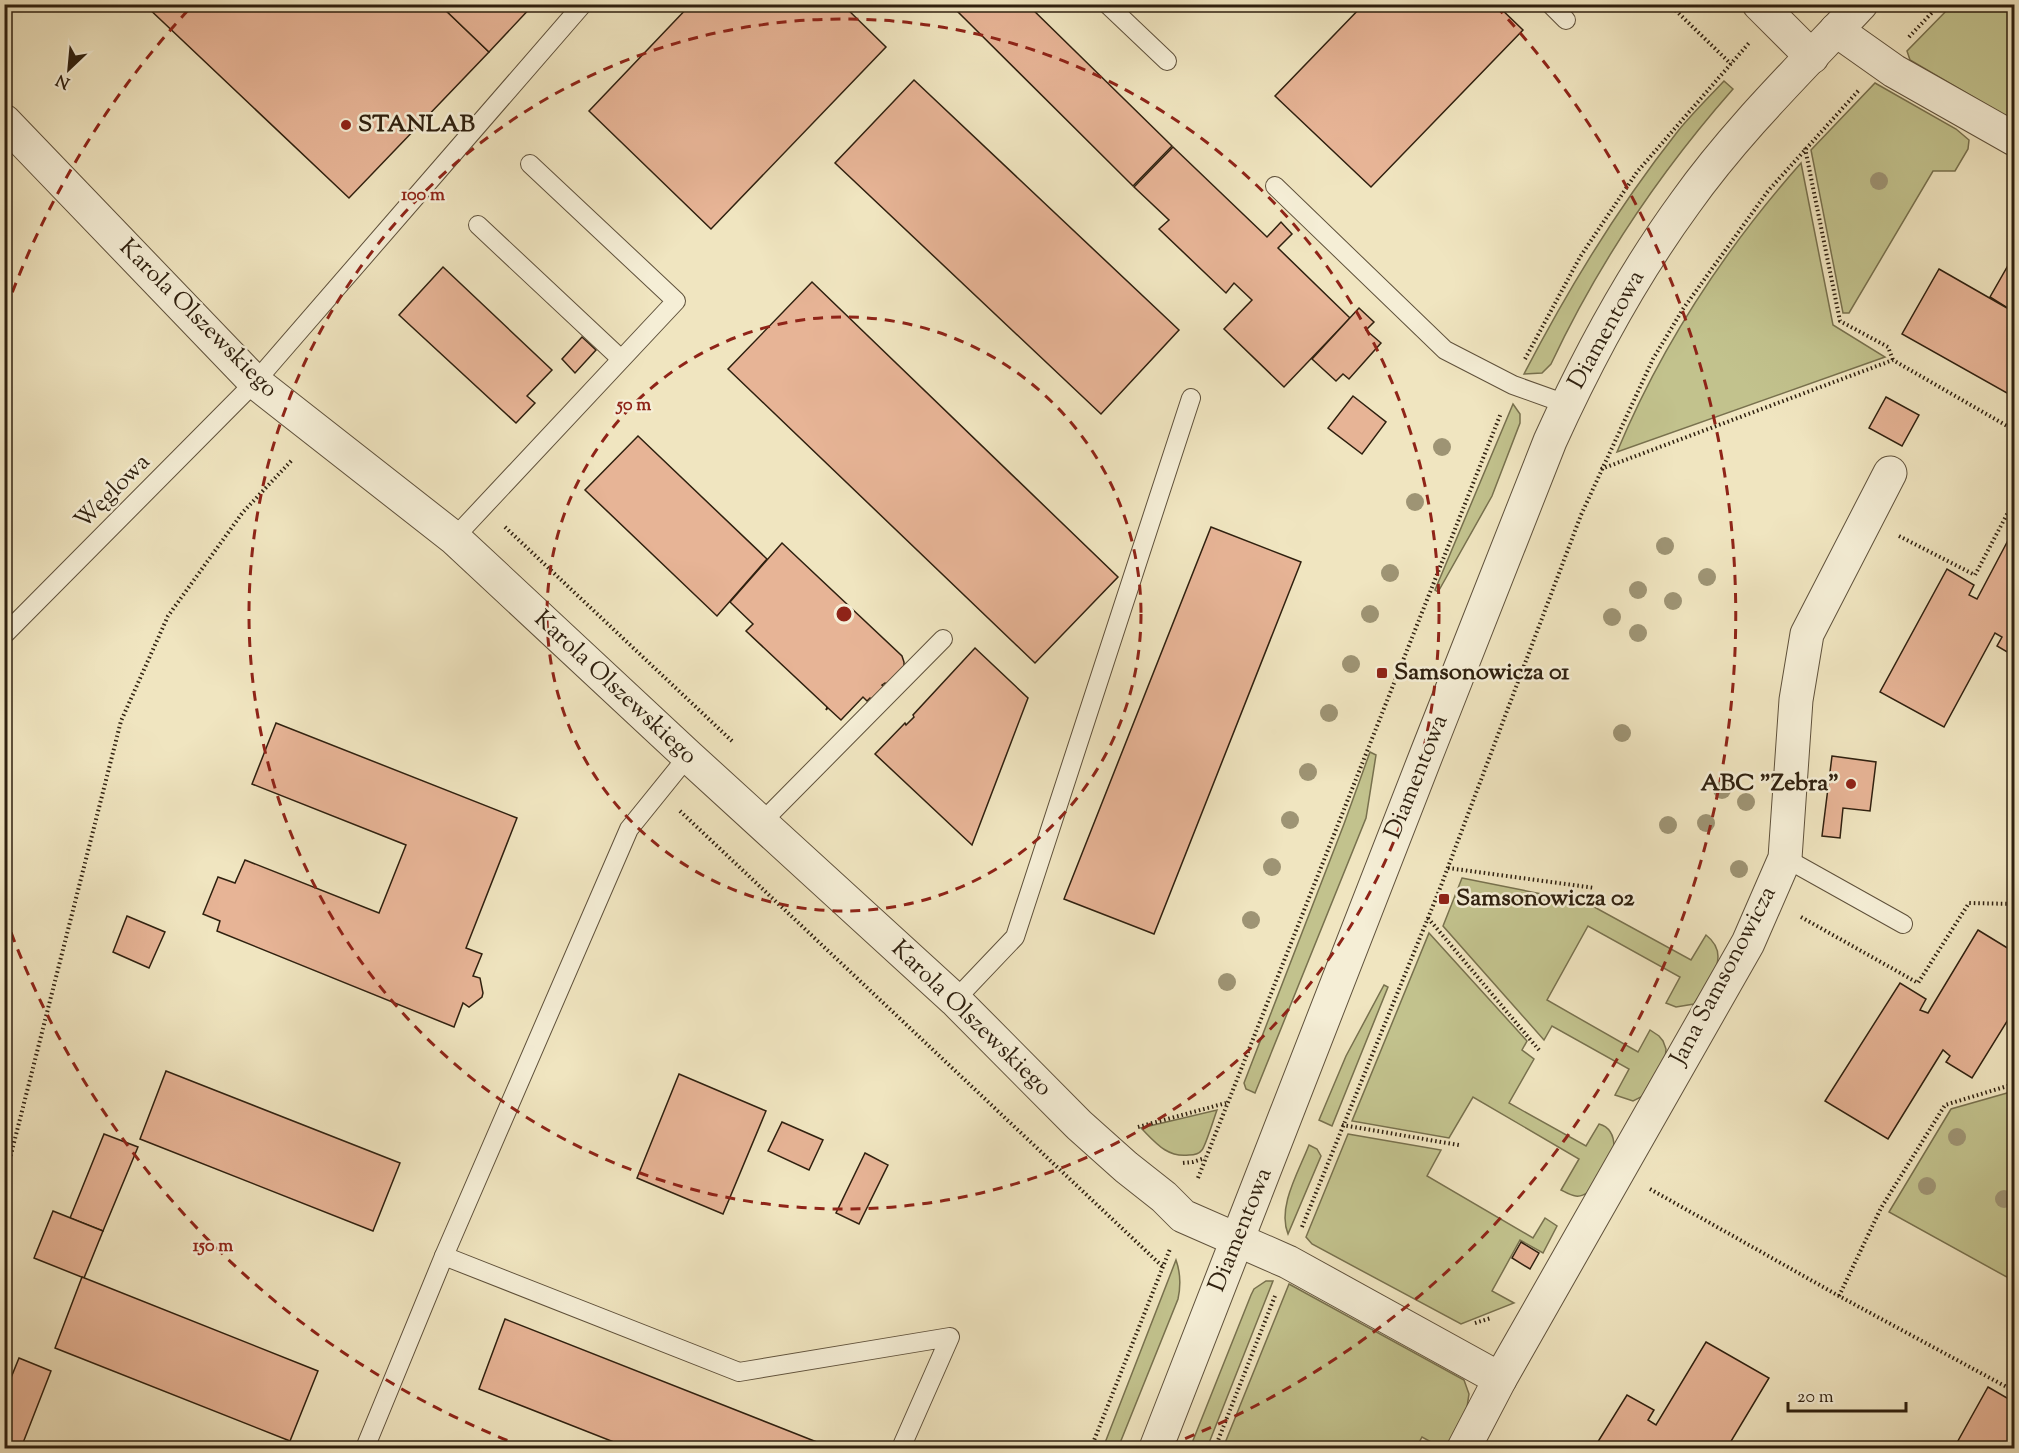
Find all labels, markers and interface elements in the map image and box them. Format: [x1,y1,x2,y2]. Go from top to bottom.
north arrow [39,39,99,99]
text: N [53,67,74,93]
place label: STANLAB [358,108,475,142]
marker: STANLAB [339,118,353,132]
text: 100 m [401,183,445,209]
street label: Karola Olszewskiego [111,232,285,406]
street label: Diamentowa [1560,264,1654,396]
text: 50 m [615,393,651,419]
street label: Węglowa [67,446,159,538]
street label: Karola Olszewskiego [526,603,704,773]
centre of rings [834,604,854,624]
place label: Samsonowicza 01 [1394,656,1570,690]
marker: Samsonowicza 01 [1375,666,1389,680]
street label: Diamentowa [1377,710,1457,844]
place label: ABC "Zebra" [1701,767,1839,801]
marker: ABC "Zebra" [1844,777,1858,791]
street label: Jana Samsonowicza [1662,881,1786,1073]
place label: Samsonowicza 02 [1456,882,1635,916]
marker: Samsonowicza 02 [1437,892,1451,906]
street label: Karola Olszewskiego [883,933,1059,1105]
street label: Diamentowa [1201,1163,1281,1297]
text: 150 m [193,1234,233,1260]
scale bar [1788,1375,1906,1413]
text: 20 m [1797,1385,1834,1411]

